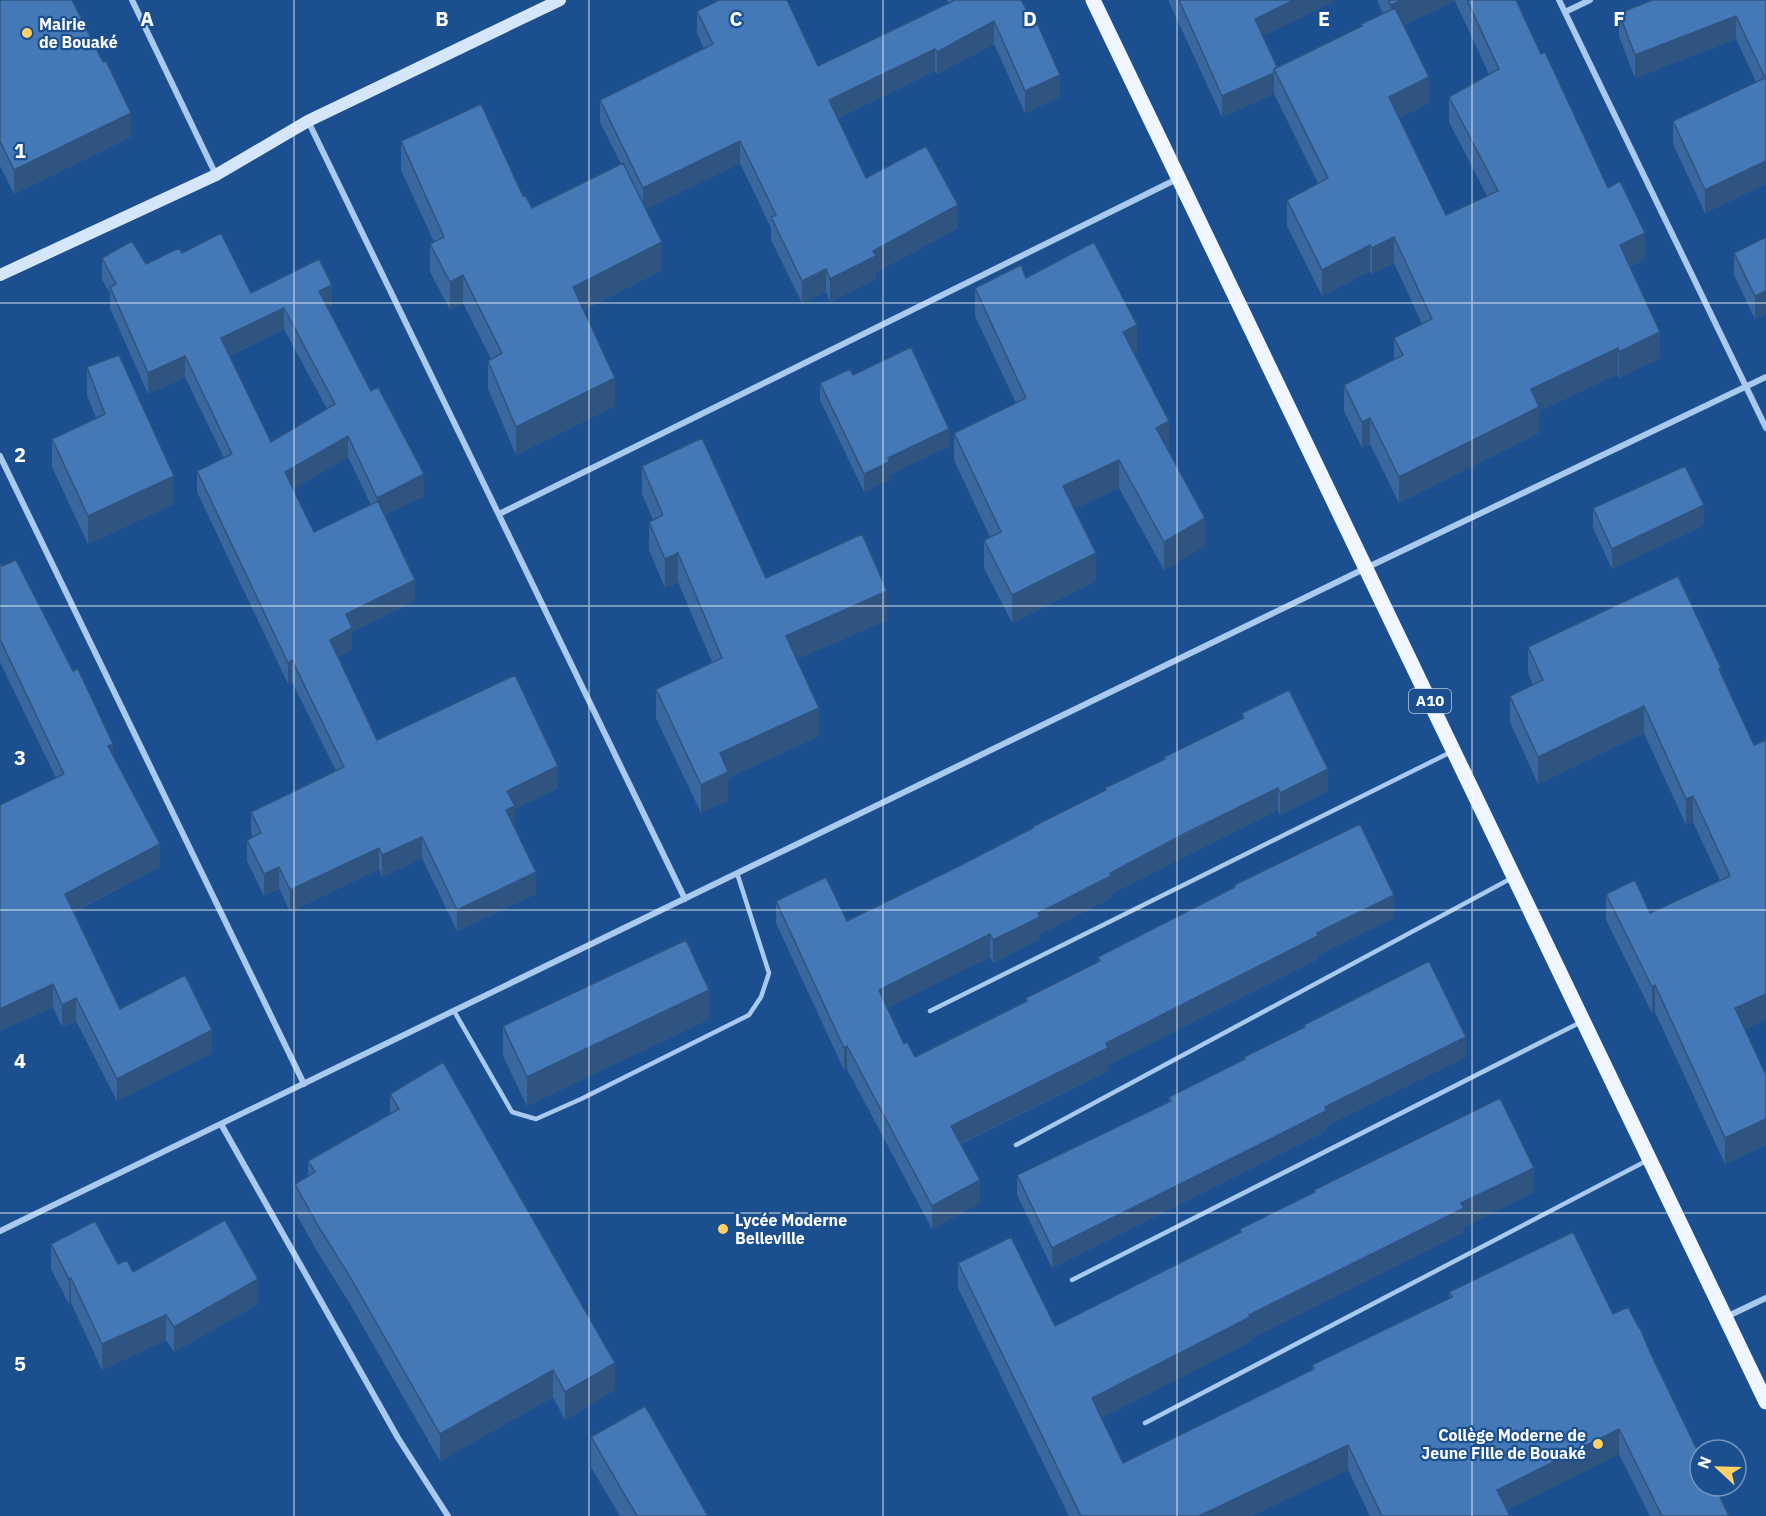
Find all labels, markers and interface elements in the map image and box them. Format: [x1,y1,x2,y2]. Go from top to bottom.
text: A [140,5,154,32]
text: B [435,5,449,32]
text: C [729,5,743,32]
text: D [1023,5,1037,32]
text: E [1318,5,1330,32]
text: F [1613,5,1625,32]
place label: Mairie de Bouaké [39,14,118,52]
marker: Mairie de Bouaké [20,26,34,40]
text: 1 [14,137,26,164]
text: 2 [14,441,26,468]
road number: A10 [1409,689,1451,713]
text: 3 [14,744,26,771]
text: 4 [14,1047,26,1074]
place label: Lycée Moderne Belleville [735,1210,847,1248]
marker: Lycée Moderne Belleville [716,1222,730,1236]
text: 5 [14,1350,26,1377]
place label: Collège Moderne de Jeune Fille de Bouaké [1421,1425,1586,1463]
marker: Collège Moderne de Jeune Fille de Bouaké [1591,1437,1605,1451]
north arrow [1688,1438,1748,1498]
text: N [1693,1453,1716,1472]

